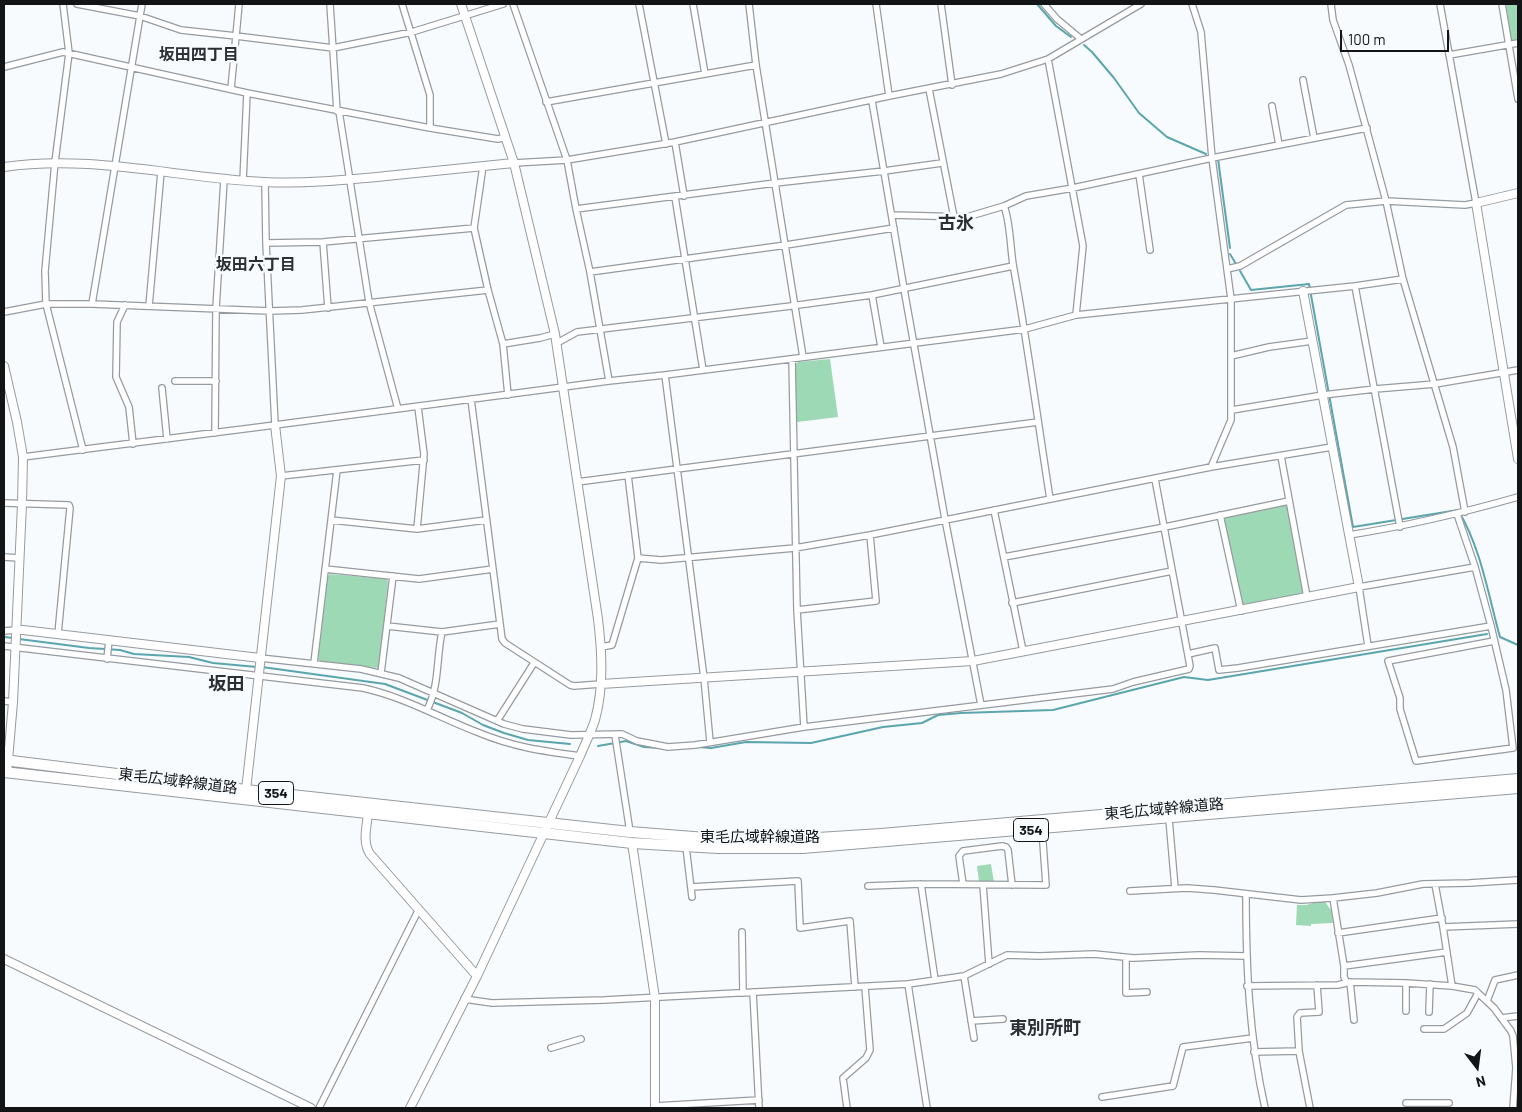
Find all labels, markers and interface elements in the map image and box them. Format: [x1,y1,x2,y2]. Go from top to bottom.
scale bar [1342,20,1451,52]
text: 100 m [1348,30,1386,48]
district label: 坂田四丁目 [159,45,239,65]
district label: 古氷 [938,212,974,234]
district label: 坂田六丁目 [216,255,296,275]
district label: 坂田 [208,673,244,695]
street label: 東毛広域幹線道路 [117,765,239,797]
road number: 354 [258,781,294,804]
street label: 東毛広域幹線道路 [1103,795,1225,823]
road number: 354 [1014,818,1048,842]
street label: 東毛広域幹線道路 [700,828,820,846]
district label: 東別所町 [1009,1017,1081,1039]
north arrow [1452,1042,1502,1092]
text: N [1474,1073,1488,1091]

